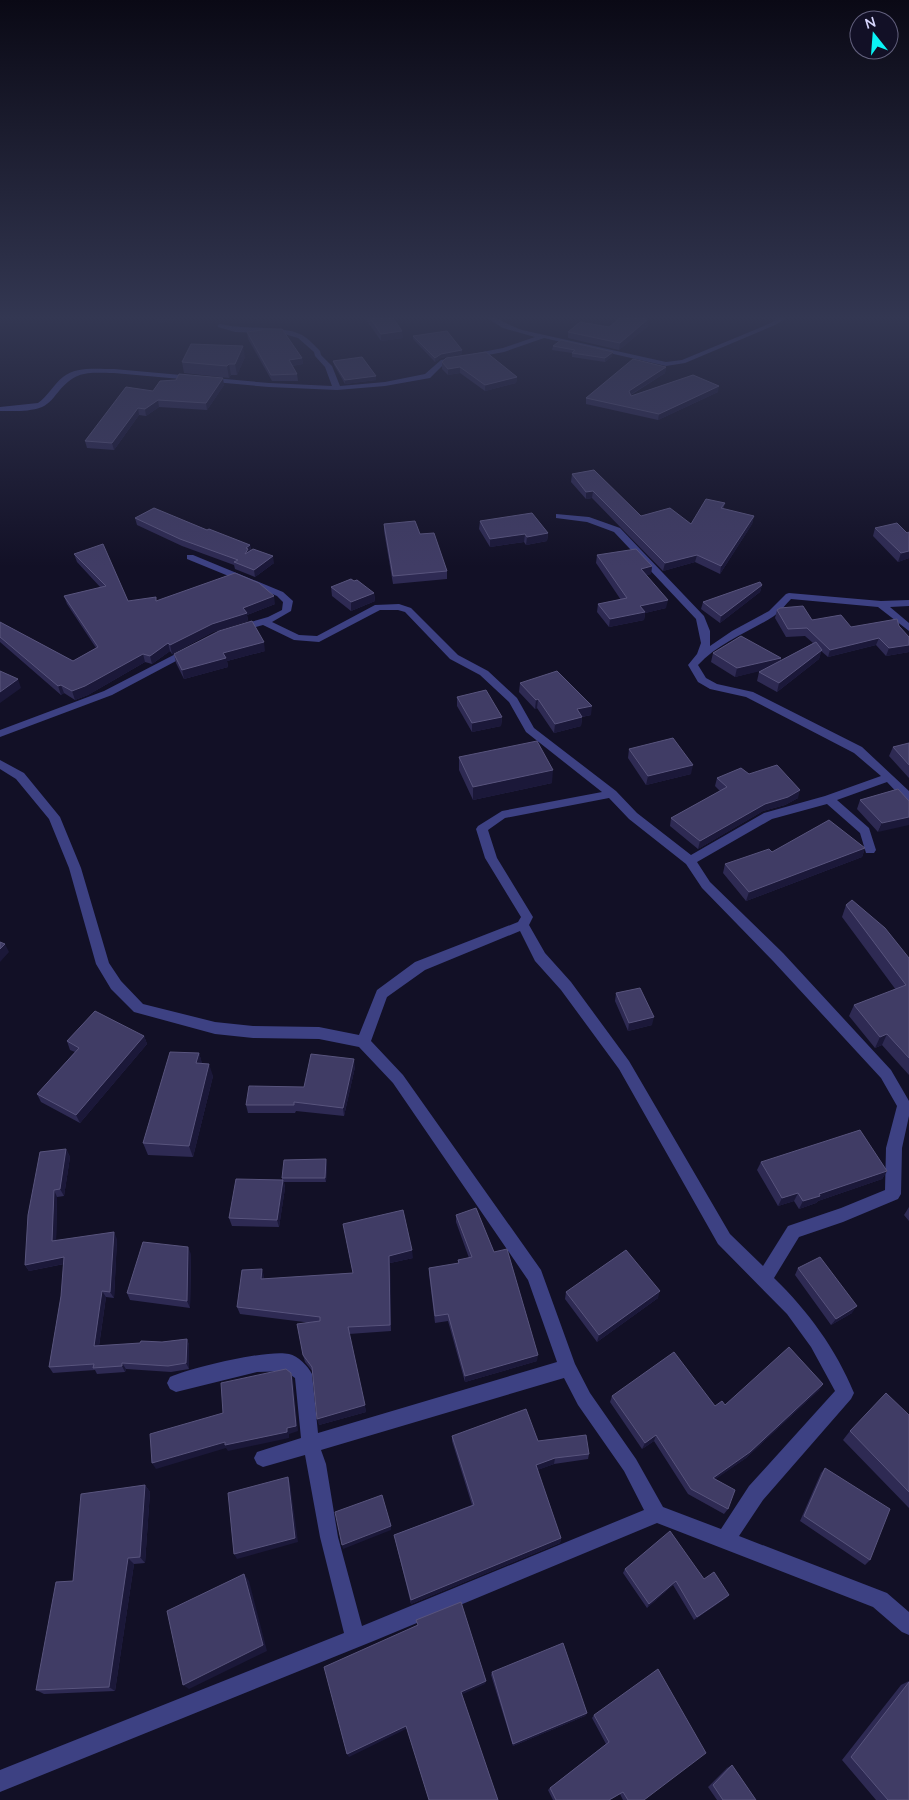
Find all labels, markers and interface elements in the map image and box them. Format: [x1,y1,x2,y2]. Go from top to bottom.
north arrow [849,10,899,60]
text: N [863,12,878,34]

